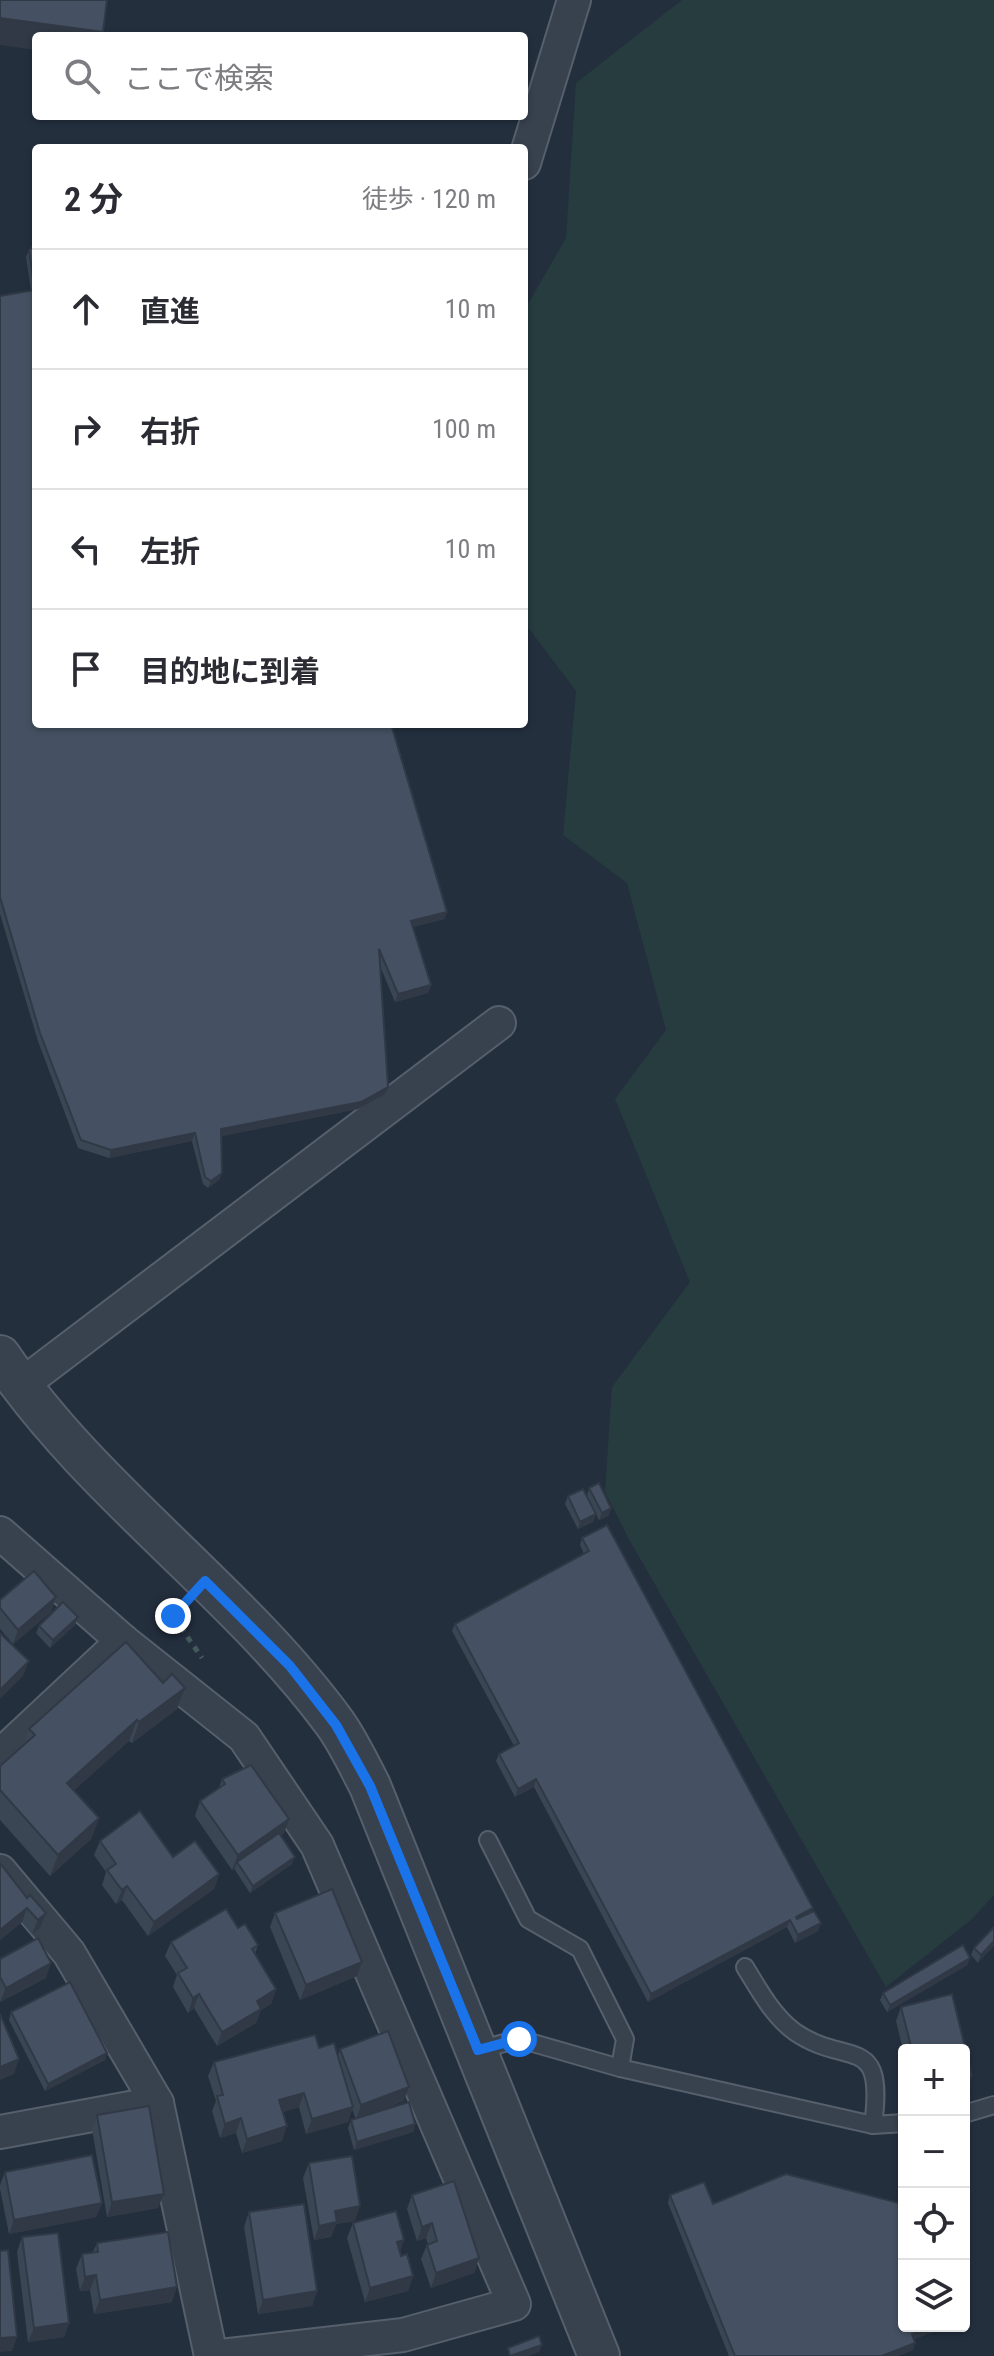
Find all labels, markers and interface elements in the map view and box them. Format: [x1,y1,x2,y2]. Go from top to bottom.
search box [32,32,528,120]
icon: search [60,54,104,98]
text: ここで検索 [124,61,274,96]
text: 2 分 [64,179,123,219]
text: 徒歩 · 120 m [362,184,496,214]
icon: ahead [64,287,108,331]
text: 直進 [140,294,200,329]
text: 10 m [445,294,496,324]
icon: right [64,407,108,451]
text: 右折 [140,414,200,449]
text: 100 m [432,414,496,444]
icon: left [64,527,108,571]
text: 左折 [140,534,200,569]
text: 10 m [445,534,496,564]
icon: arrive [64,647,108,691]
text: 目的地に到着 [140,654,320,689]
route end [155,1598,191,1634]
route start [501,2021,537,2057]
map controls [898,2044,970,2332]
button: + [898,2044,970,2116]
button: − [898,2116,970,2188]
button: locate [898,2188,970,2260]
button: layers [898,2260,970,2332]

